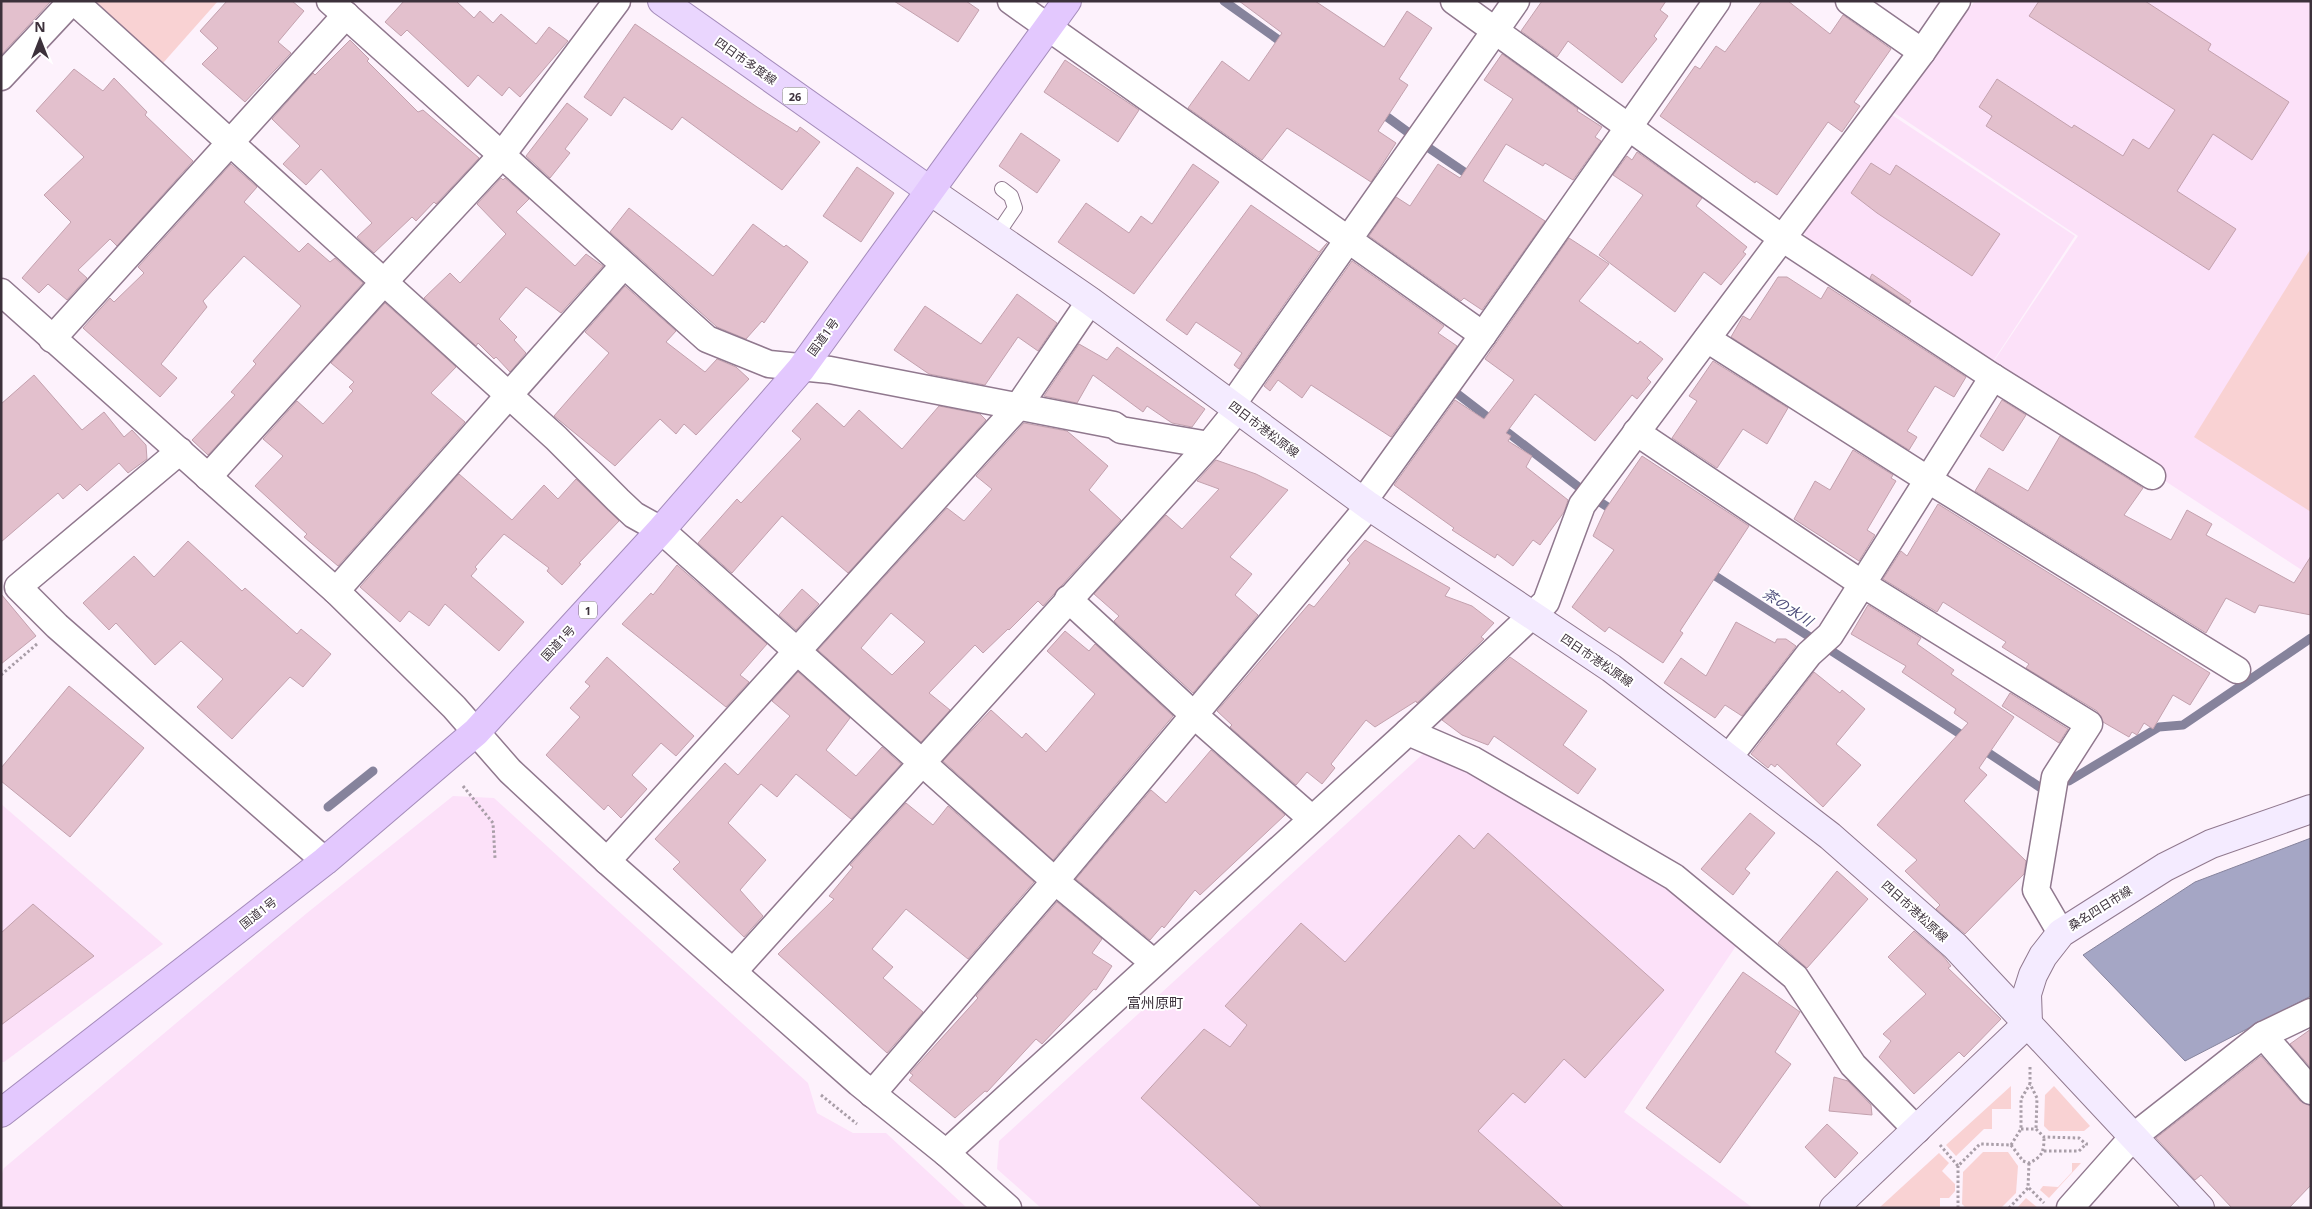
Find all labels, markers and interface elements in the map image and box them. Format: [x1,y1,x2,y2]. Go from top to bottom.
north arrow [15,15,65,65]
text: N [34,17,46,36]
street label: 四日市多度線 [712,33,780,89]
road number: 26 [782,88,808,104]
street label: 国道1号 [804,315,842,359]
street label: 四日市港松原線 [1225,397,1303,461]
water label: 茶の水川 [1759,584,1818,631]
road number: 1 [579,602,597,618]
street label: 国道1号 [537,622,579,664]
street label: 四日市港松原線 [1557,629,1637,691]
street label: 四日市港松原線 [1878,877,1952,945]
street label: 桑名四日市線 [2065,882,2135,934]
street label: 国道1号 [236,893,280,933]
district label: 富州原町 [1127,993,1183,1012]

